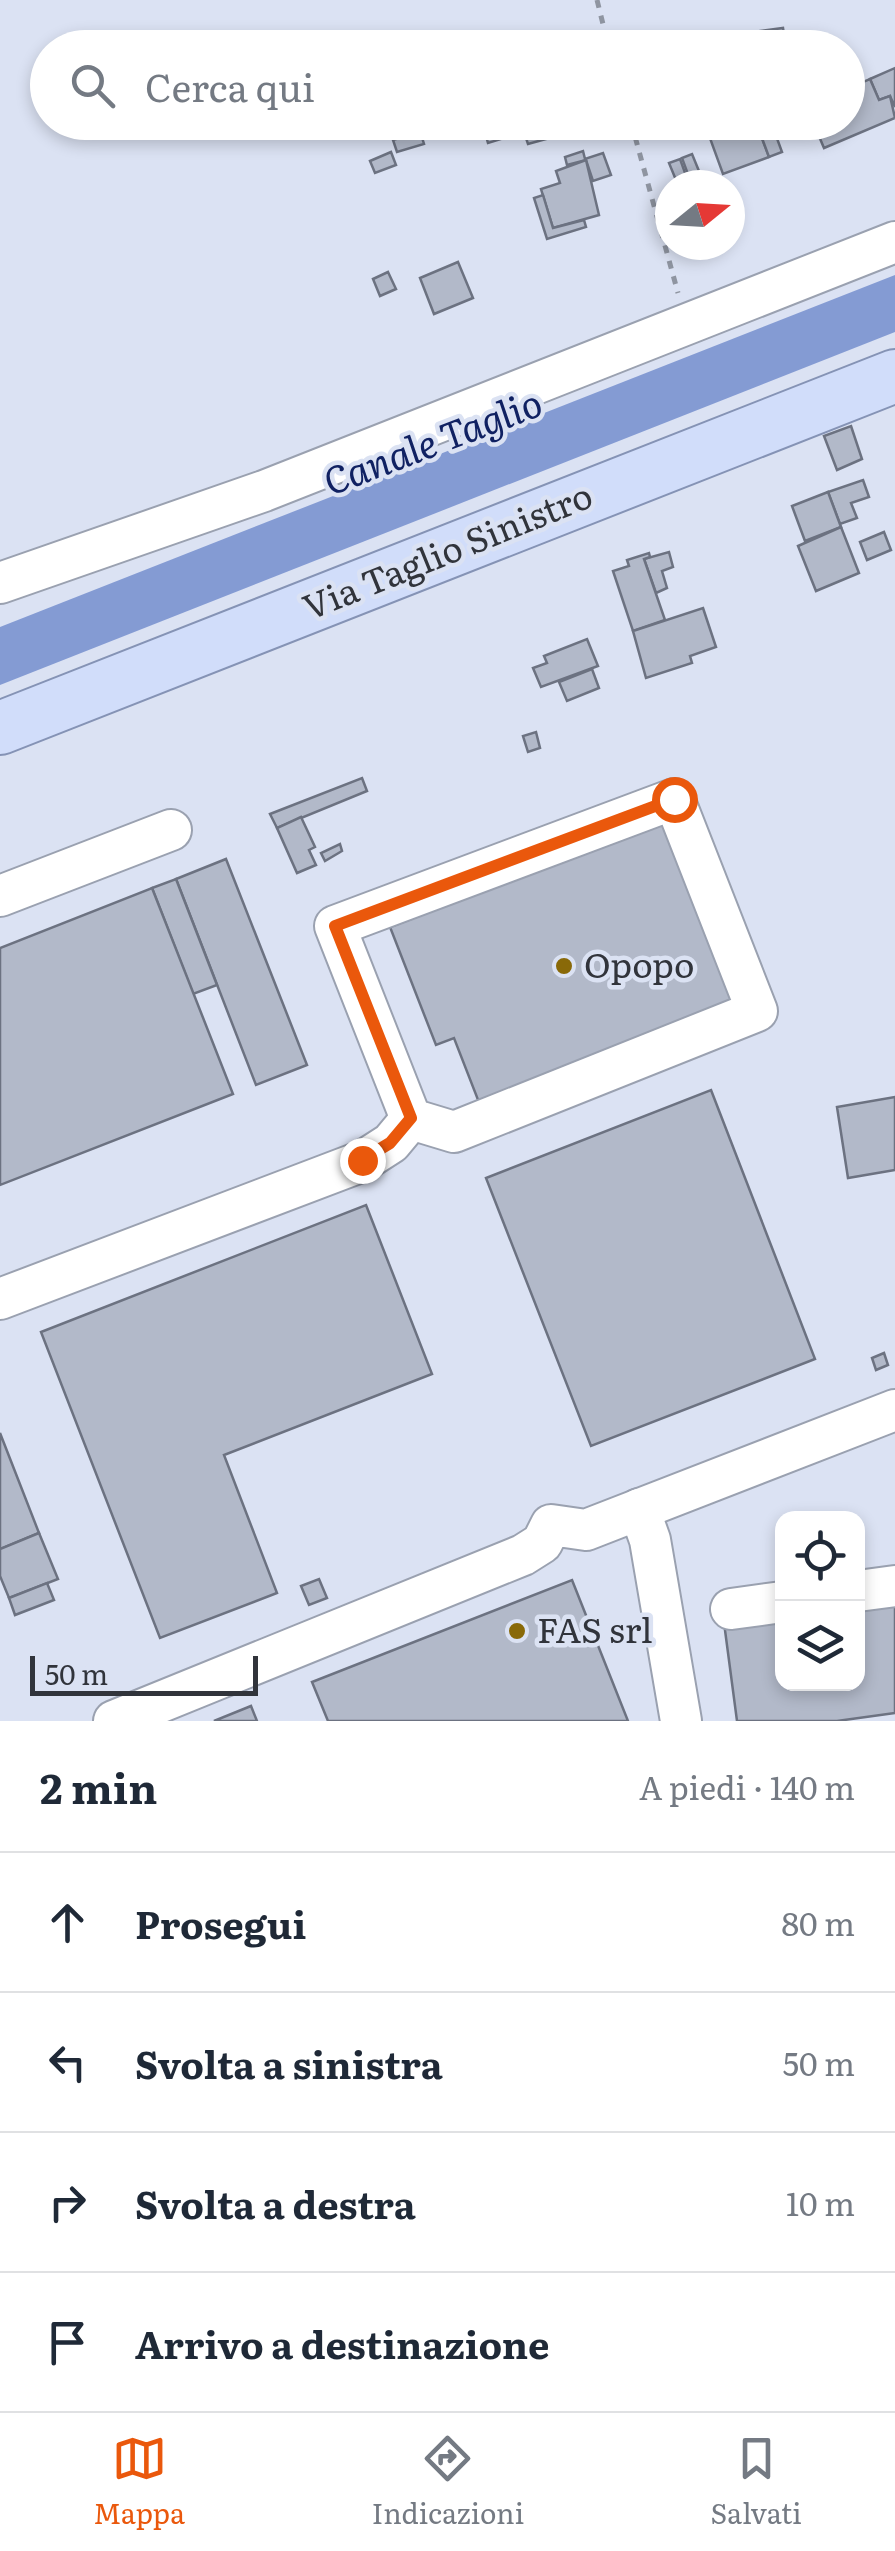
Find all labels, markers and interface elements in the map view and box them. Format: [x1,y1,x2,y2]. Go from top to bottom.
search box [30,30,865,140]
text: Cerca qui [145,57,315,114]
icon: search [65,58,120,113]
north arrow [655,170,745,260]
water label: Canale Taglio [314,372,549,508]
street label: Via Taglio Sinistro [294,467,599,631]
route start [652,777,698,823]
place label: Opopo [584,937,694,989]
marker: Opopo [553,955,575,977]
route end [340,1138,386,1184]
map controls [775,1511,865,1691]
button: locate [775,1511,865,1601]
button: layers [775,1601,865,1691]
place label: FAS srl [537,1602,652,1654]
marker: FAS srl [506,1620,528,1642]
scale bar [30,1651,258,1696]
text: 50 m [45,1652,108,1694]
text: 2 min [40,1755,157,1817]
text: A piedi · 140 m [639,1762,855,1810]
text: Prosegui [135,1894,306,1951]
icon: ahead [40,1895,95,1950]
text: 80 m [781,1898,855,1946]
text: Svolta a sinistra [135,2034,443,2091]
icon: left [40,2035,95,2090]
text: 50 m [783,2038,855,2086]
text: Svolta a destra [135,2174,416,2231]
icon: right [40,2175,95,2230]
text: 10 m [786,2178,855,2226]
text: Arrivo a destinazione [135,2314,549,2371]
icon: arrive [40,2315,95,2370]
tab: Mappa [93,2431,185,2533]
tab: Indicazioni [372,2431,524,2533]
tab: Salvati [711,2431,802,2533]

